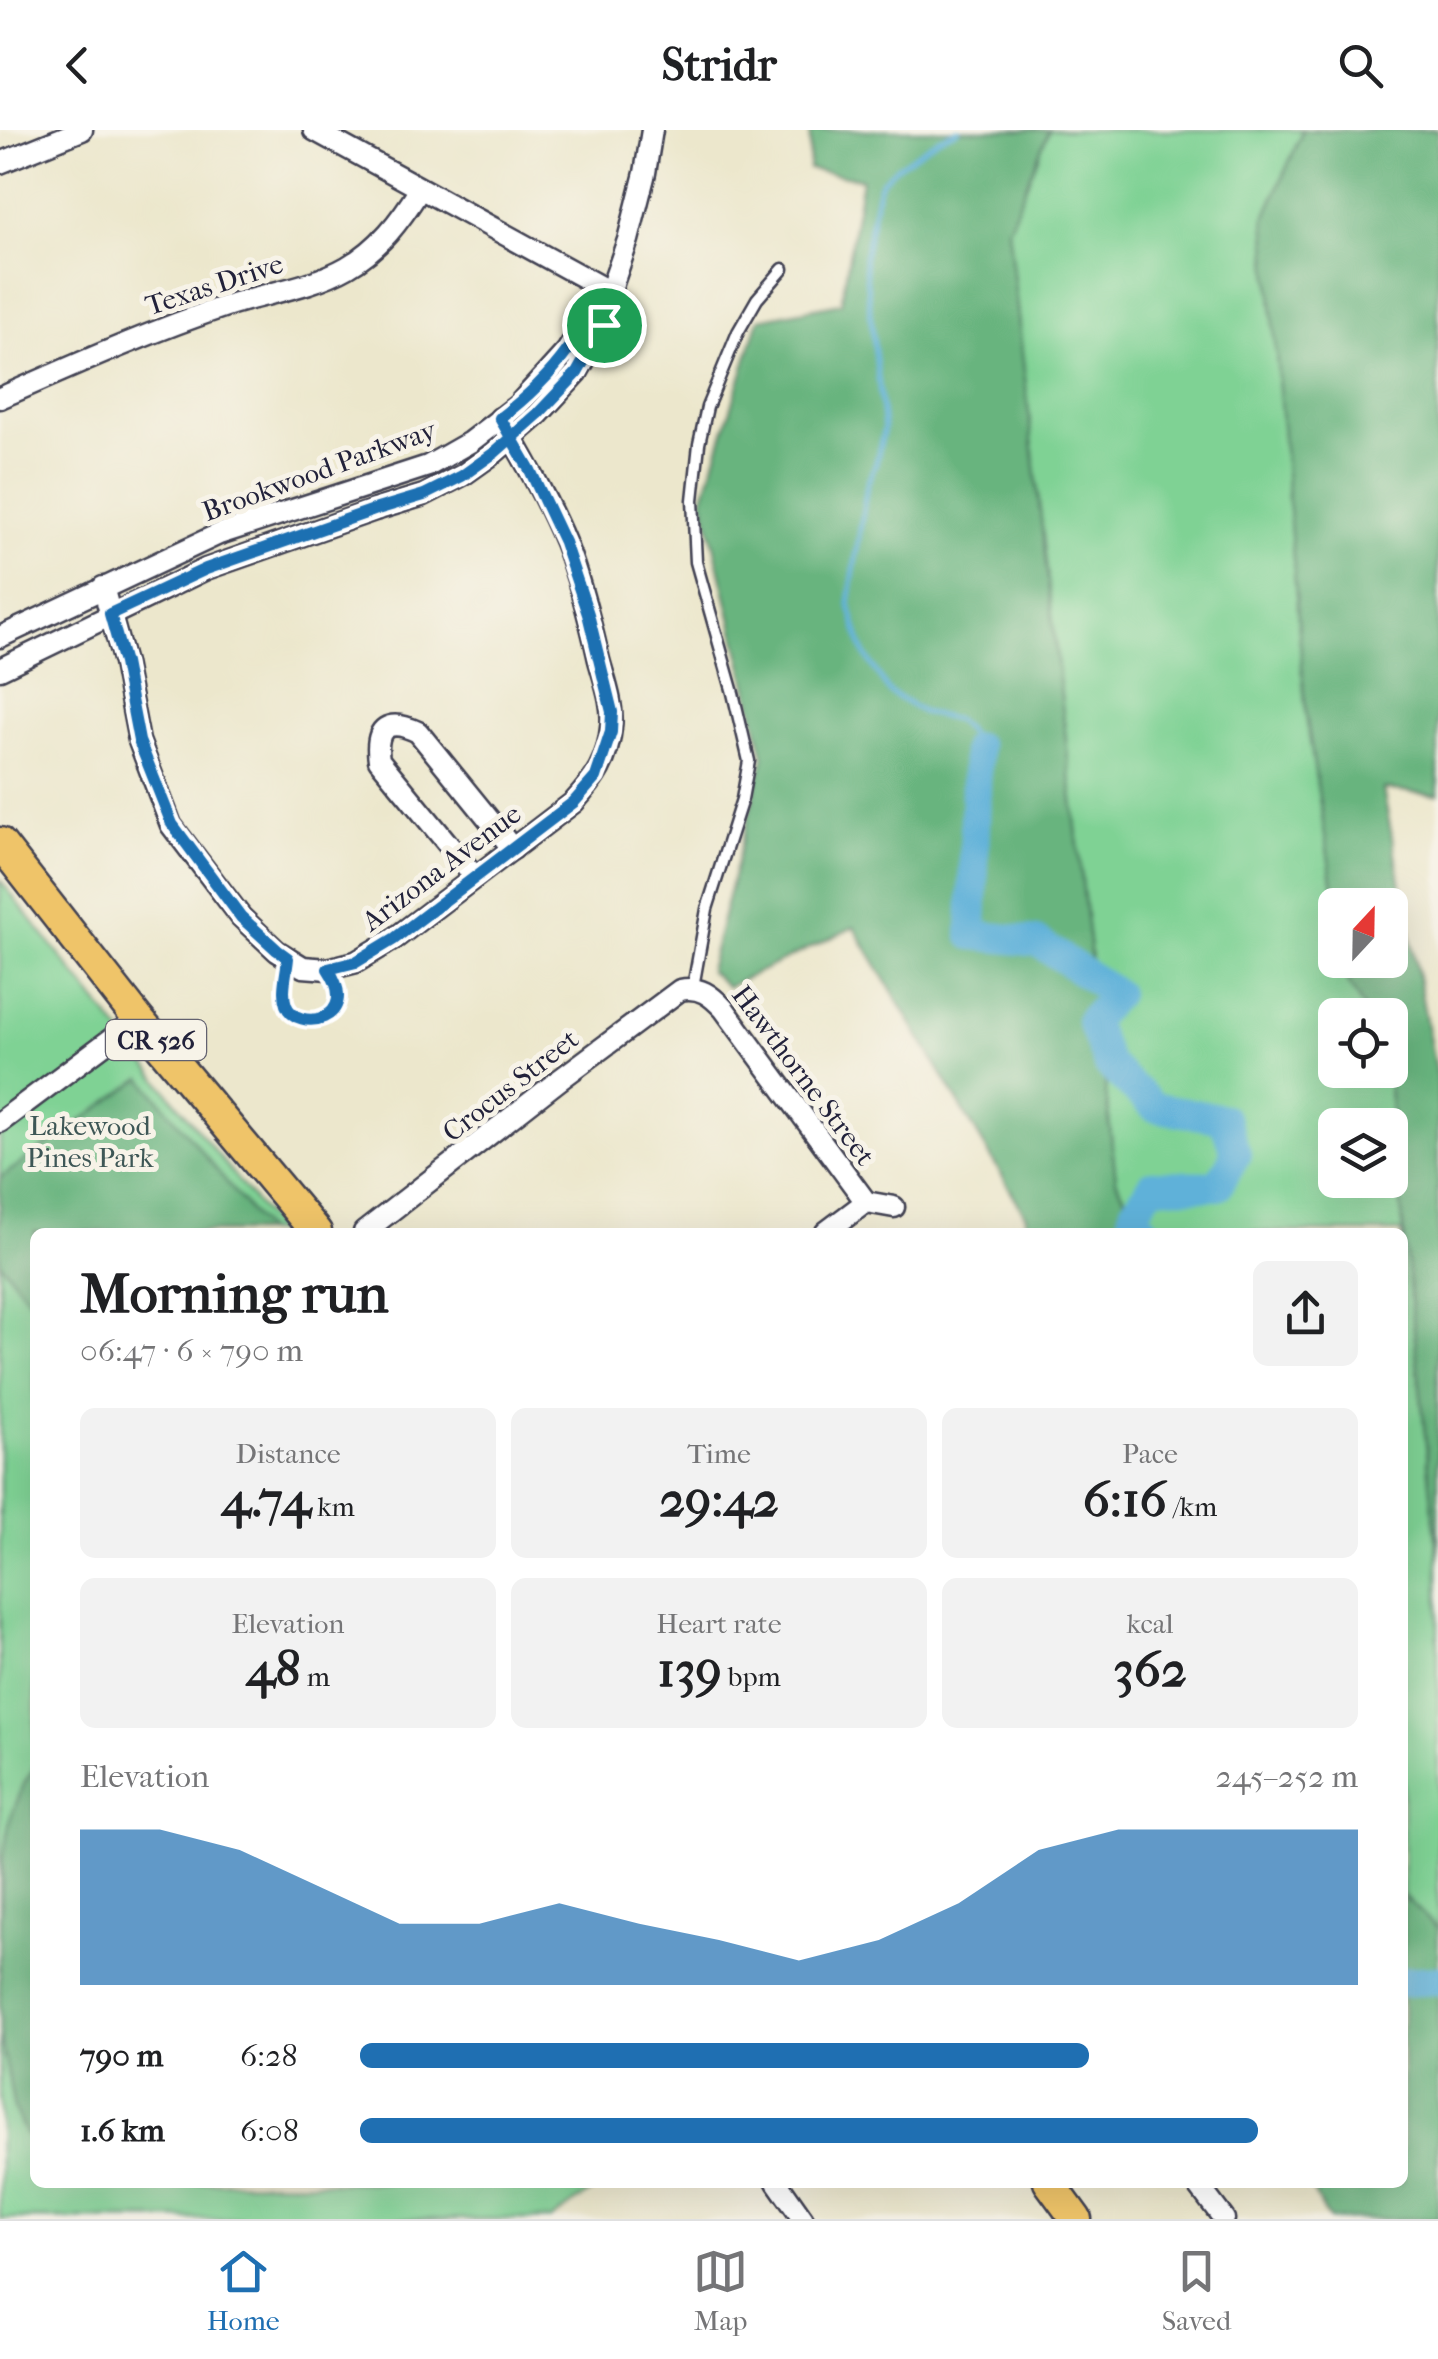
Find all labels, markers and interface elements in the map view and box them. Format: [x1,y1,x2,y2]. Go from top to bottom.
icon: back [50,38,105,93]
icon: search [1333,38,1388,93]
text: Stridr [661,39,777,92]
street label: Texas Drive [141,247,287,322]
pin [562,283,647,368]
icon: arrive [577,298,632,353]
street label: Brookwood Parkway [198,412,441,528]
street label: Arizona Avenue [355,797,527,938]
north arrow [1318,888,1408,978]
map controls [1318,888,1408,1198]
street label: Hawthorne Street [725,979,882,1172]
button: locate [1318,998,1408,1088]
road number: CR 526 [106,1020,206,1060]
street label: Crocus Street [436,1022,585,1149]
button: layers [1318,1108,1408,1198]
park label: Lakewood Pines Park [26,1109,154,1174]
button: share [1253,1261,1358,1366]
text: Morning run [80,1262,388,1326]
text: 06:47 · 6 × 790 m [80,1332,303,1369]
text: Distance [235,1437,341,1470]
text: Time [687,1437,751,1470]
text: Pace [1122,1437,1178,1470]
text: 4.74 [221,1470,311,1529]
text: 29:42 [659,1470,779,1529]
text: 6:16 [1083,1470,1167,1529]
text: km [311,1490,355,1523]
text: /km [1167,1490,1217,1523]
text: Elevation [231,1607,345,1640]
text: Heart rate [656,1607,782,1640]
text: kcal [1126,1607,1174,1640]
text: 48 [246,1640,301,1699]
text: 139 [657,1640,722,1699]
text: 362 [1113,1640,1187,1699]
text: m [301,1660,330,1693]
text: bpm [722,1660,781,1693]
text: Elevation [80,1758,209,1795]
text: 245–252 m [1216,1758,1358,1795]
text: 790 m [80,2037,163,2074]
text: 6:28 [240,2037,298,2074]
text: 1.6 km [80,2112,165,2149]
text: 6:08 [240,2112,299,2149]
tab: Home [207,2244,280,2337]
tab: Map [693,2244,748,2337]
tab: Saved [1162,2244,1231,2337]

